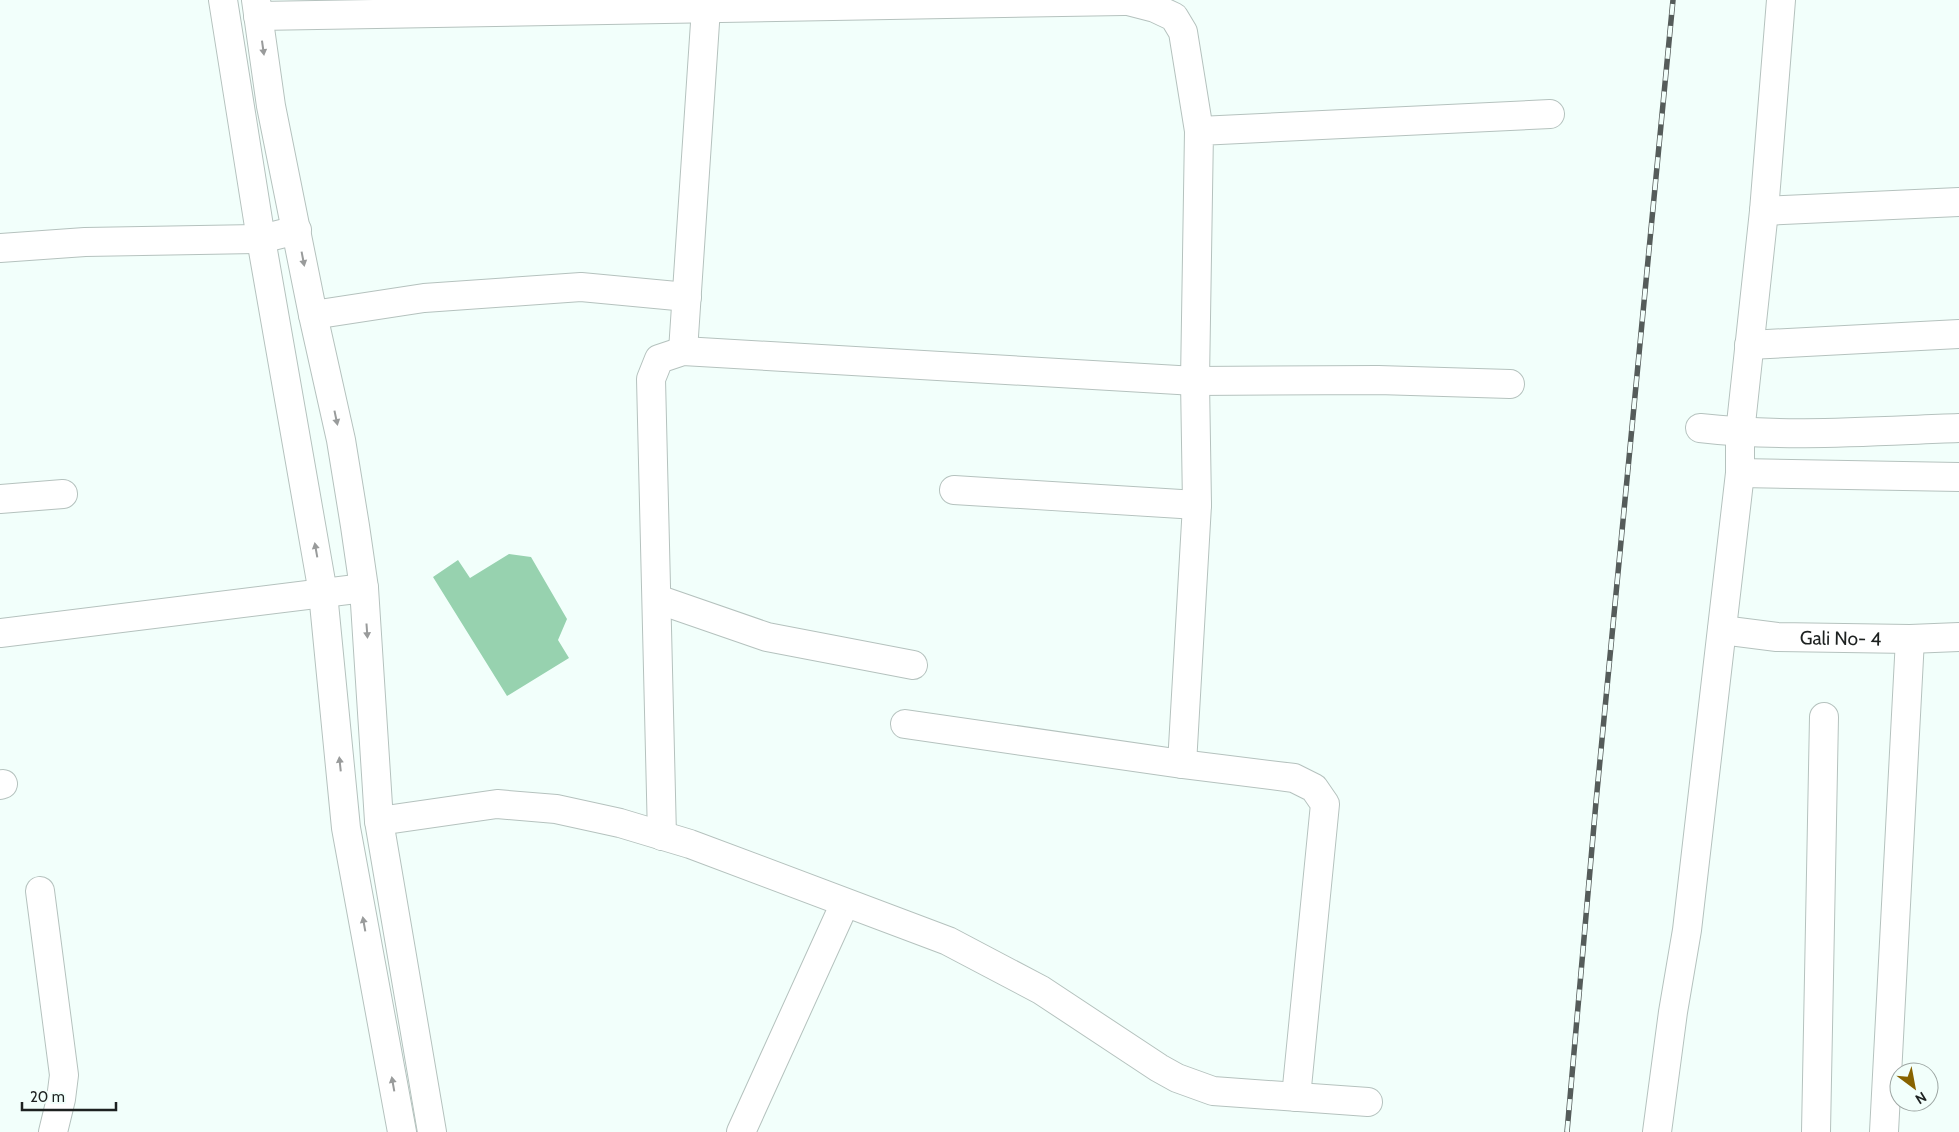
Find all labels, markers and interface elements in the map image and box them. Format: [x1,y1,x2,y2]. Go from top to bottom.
one-way arrow [259,41,267,57]
one-way arrow [299,252,307,267]
one-way arrow [332,411,340,426]
one-way arrow [311,542,319,558]
one-way arrow [363,623,371,639]
street label: Gali No- 4 [1800,626,1882,651]
one-way arrow [336,755,344,771]
one-way arrow [359,916,367,932]
north arrow [1889,1062,1939,1112]
one-way arrow [388,1076,396,1092]
scale bar [22,1080,116,1112]
text: 20 m [30,1088,65,1106]
text: N [1912,1088,1930,1108]

